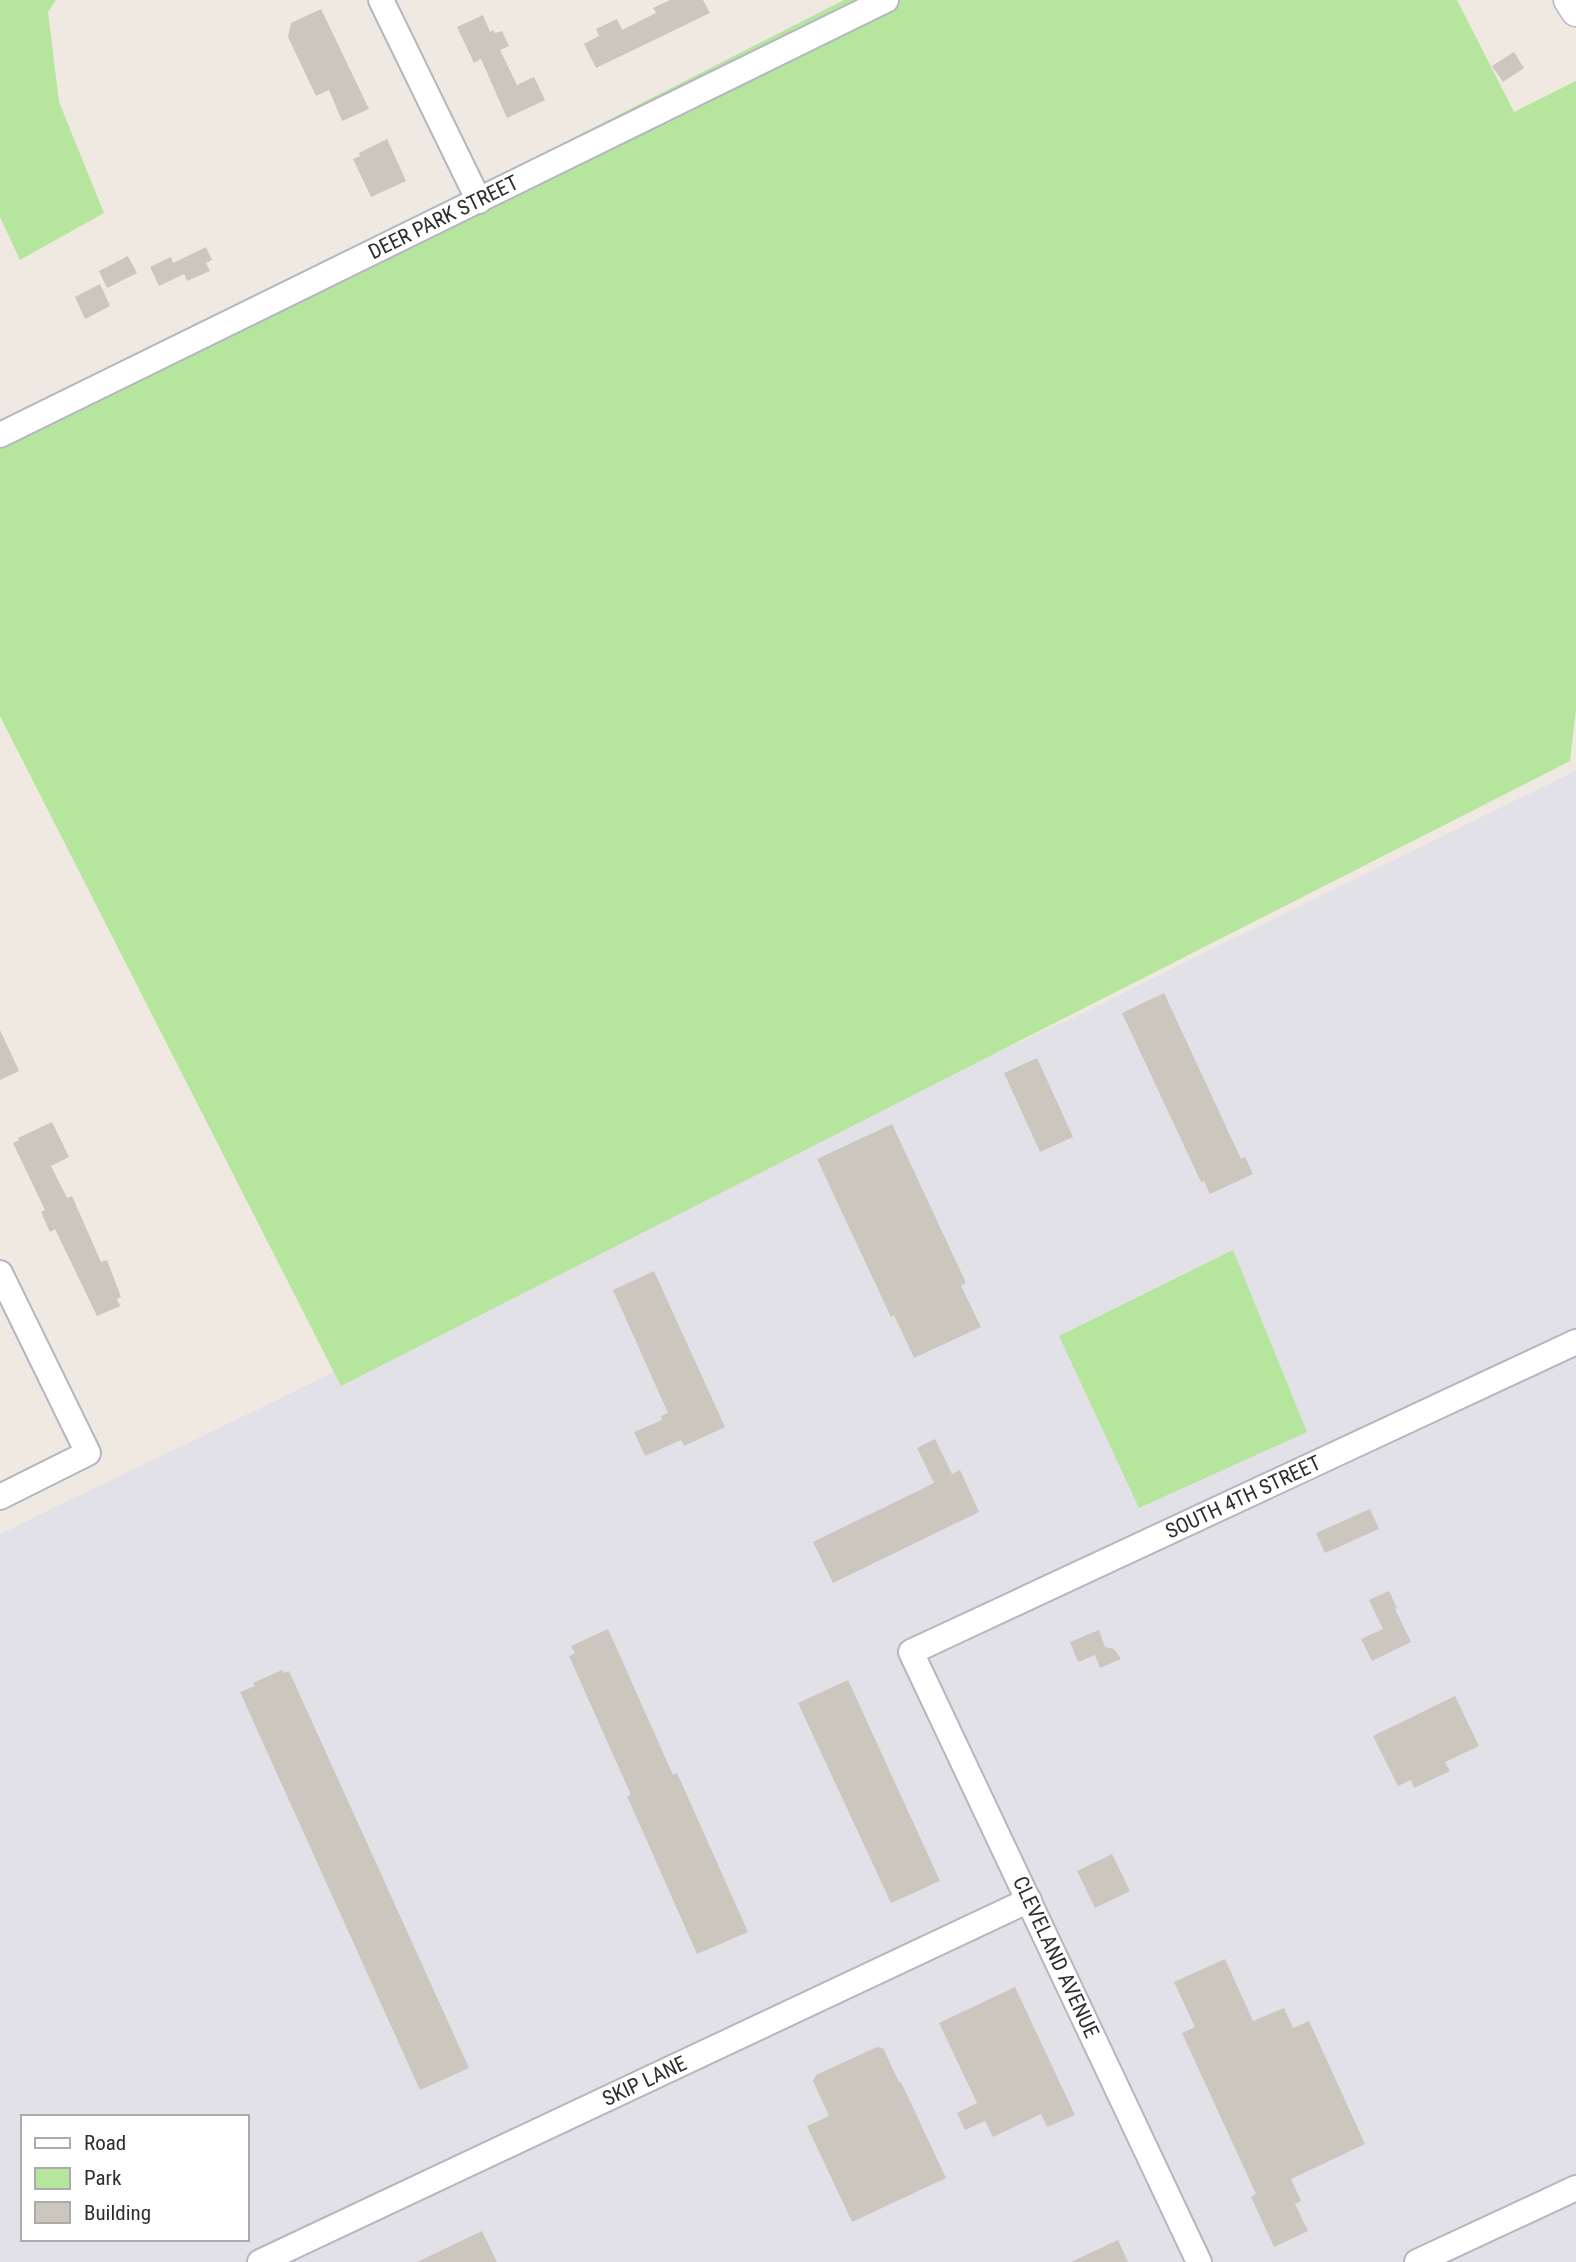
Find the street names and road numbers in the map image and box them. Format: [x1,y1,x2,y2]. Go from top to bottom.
street label: DEER PARK STREET [365,170,522,264]
street label: SOUTH 4TH STREET [1162,1451,1325,1544]
street label: CLEVELAND AVENUE [1008,1872,1104,2042]
street label: SKIP LANE [599,2051,690,2111]

